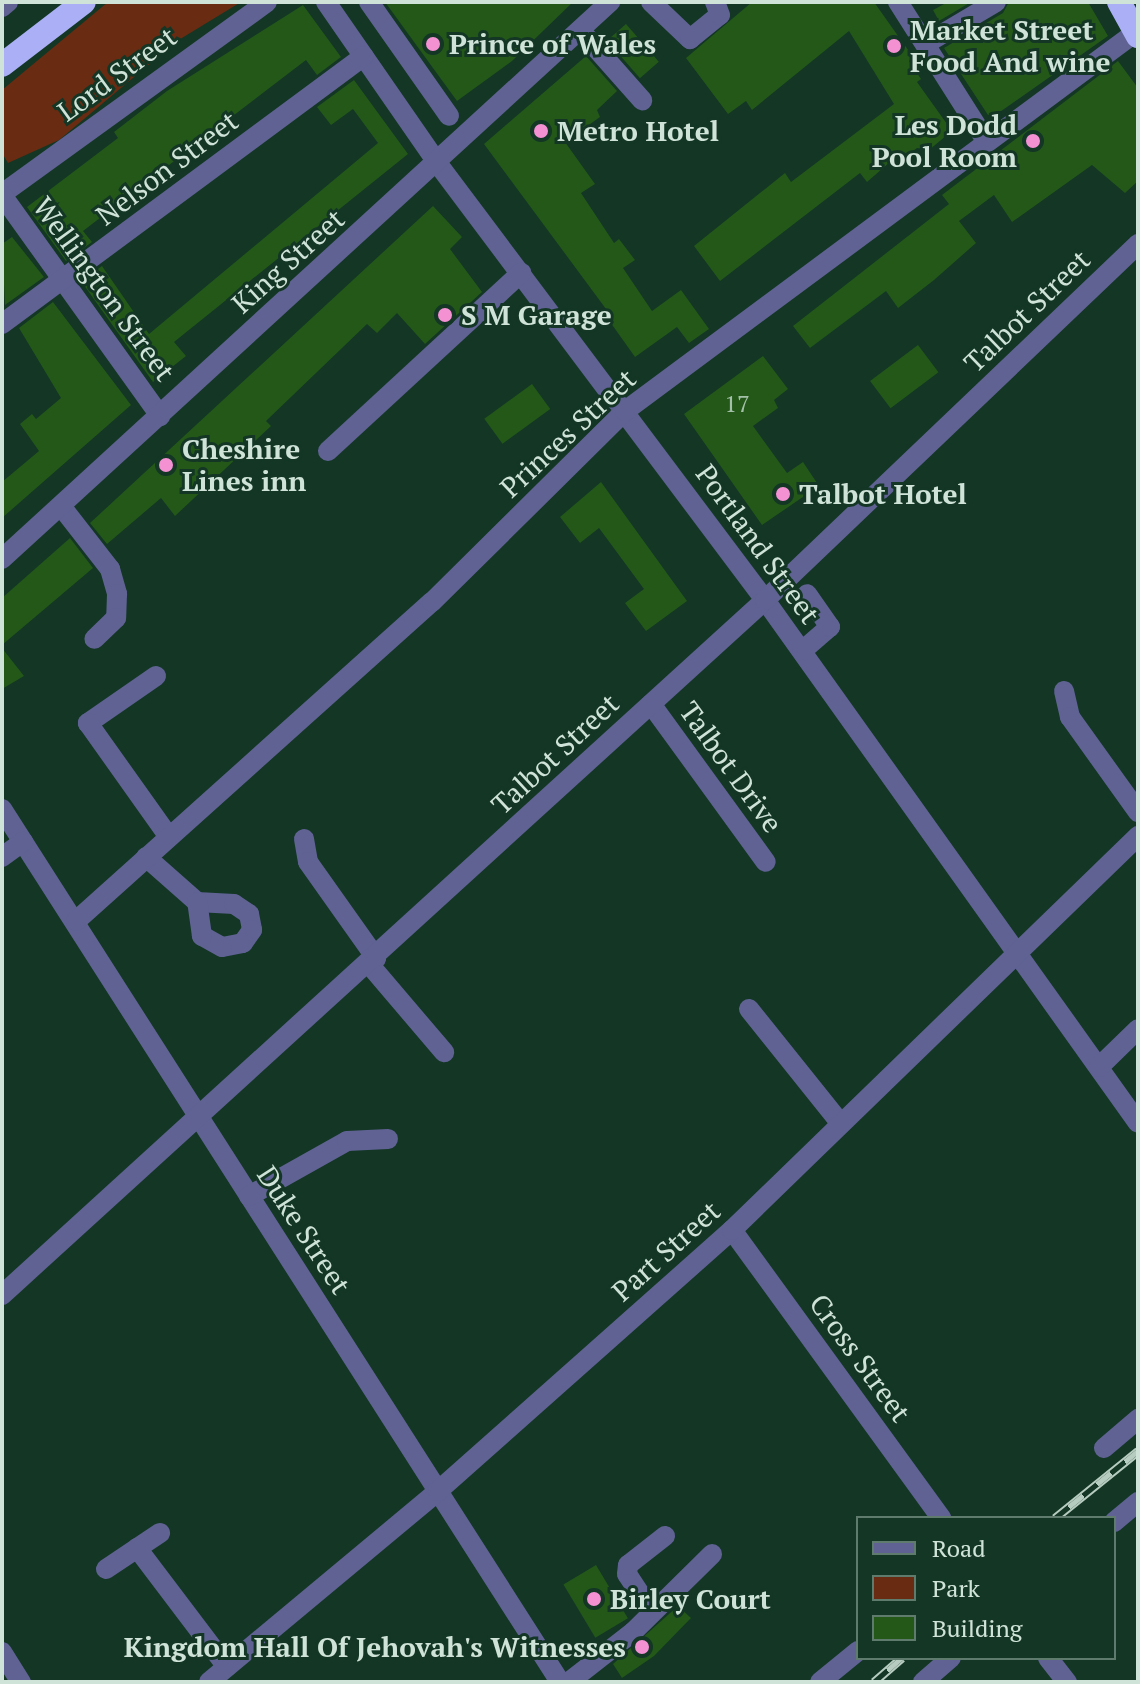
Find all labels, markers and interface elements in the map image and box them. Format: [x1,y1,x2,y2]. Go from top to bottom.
place label: Market Street Food And wine [910,13,1111,79]
street label: Lord Street [51,20,183,128]
place label: Prince of Wales [449,27,656,61]
marker: Prince of Wales [424,35,442,53]
marker: Market Street Food And wine [885,37,903,55]
street label: Nelson Street [90,104,244,232]
place label: Les Dodd Pool Room [872,108,1017,174]
place label: Metro Hotel [557,114,719,148]
marker: Metro Hotel [532,122,550,140]
marker: Les Dodd Pool Room [1024,132,1042,150]
street label: Wellington Street [26,191,182,387]
street label: King Street [225,202,351,320]
street label: Talbot Street [957,243,1097,379]
place label: S M Garage [461,298,612,332]
marker: S M Garage [436,306,454,324]
street label: Princes Street [493,362,643,504]
house number: 17 [724,390,750,418]
place label: Cheshire Lines inn [182,432,306,498]
marker: Cheshire Lines inn [157,456,175,474]
street label: Portland Street [689,458,827,630]
place label: Talbot Hotel [799,477,967,511]
marker: Talbot Hotel [774,485,792,503]
street label: Talbot Street [485,687,625,821]
street label: Talbot Drive [672,695,790,839]
street label: Duke Street [250,1160,358,1300]
street label: Part Street [605,1194,727,1308]
street label: Cross Street [802,1287,918,1429]
legend [856,1516,1116,1660]
text: Road [932,1532,986,1564]
text: Park [932,1572,980,1604]
place label: Birley Court [610,1582,771,1616]
marker: Birley Court [585,1590,603,1608]
text: Building [932,1612,1022,1644]
place label: Kingdom Hall Of Jehovah's Witnesses [124,1630,626,1664]
marker: Kingdom Hall Of Jehovah's Witnesses [633,1638,651,1656]

